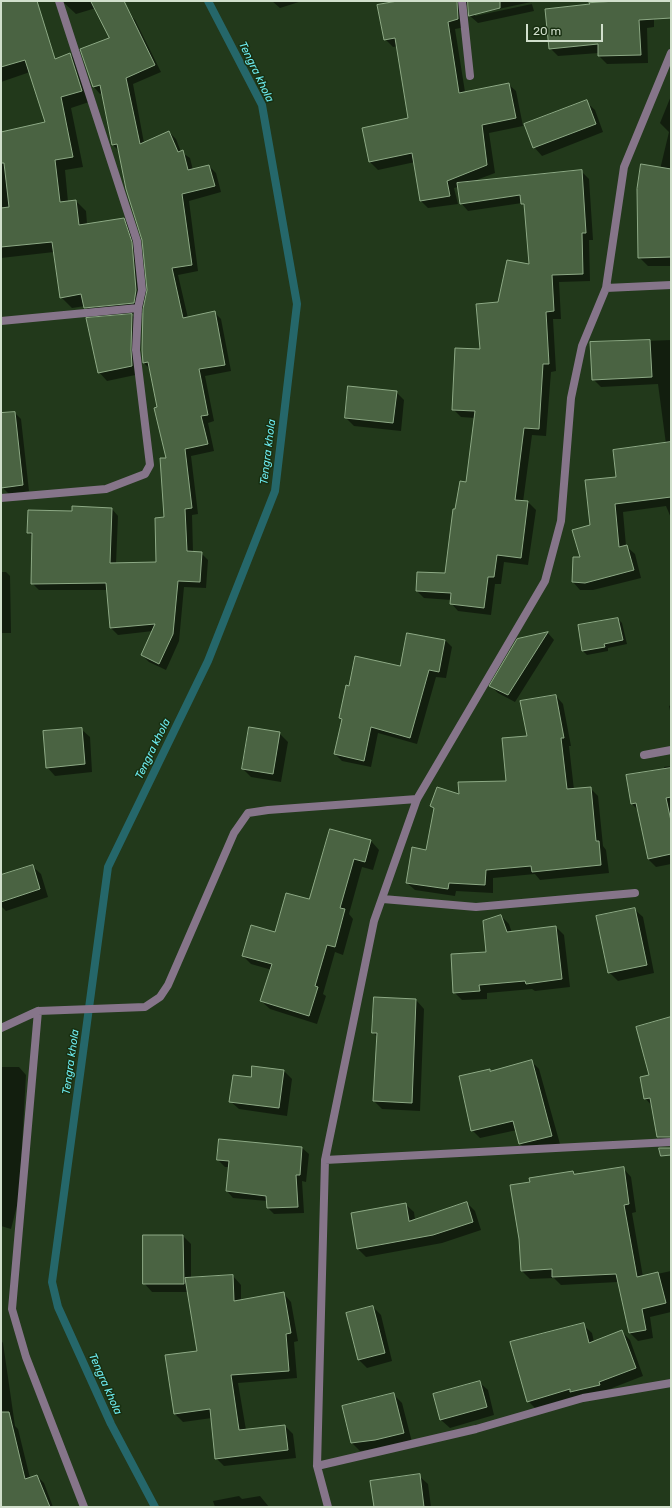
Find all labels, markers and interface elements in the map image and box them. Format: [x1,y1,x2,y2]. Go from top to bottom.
scale bar [528,16,605,42]
text: 20 m [533,24,561,38]
water label: Tengra khola [236,39,276,105]
water label: Tengra khola [257,418,279,486]
water label: Tengra khola [133,716,173,782]
water label: Tengra khola [60,1028,82,1096]
water label: Tengra khola [86,1351,124,1417]

